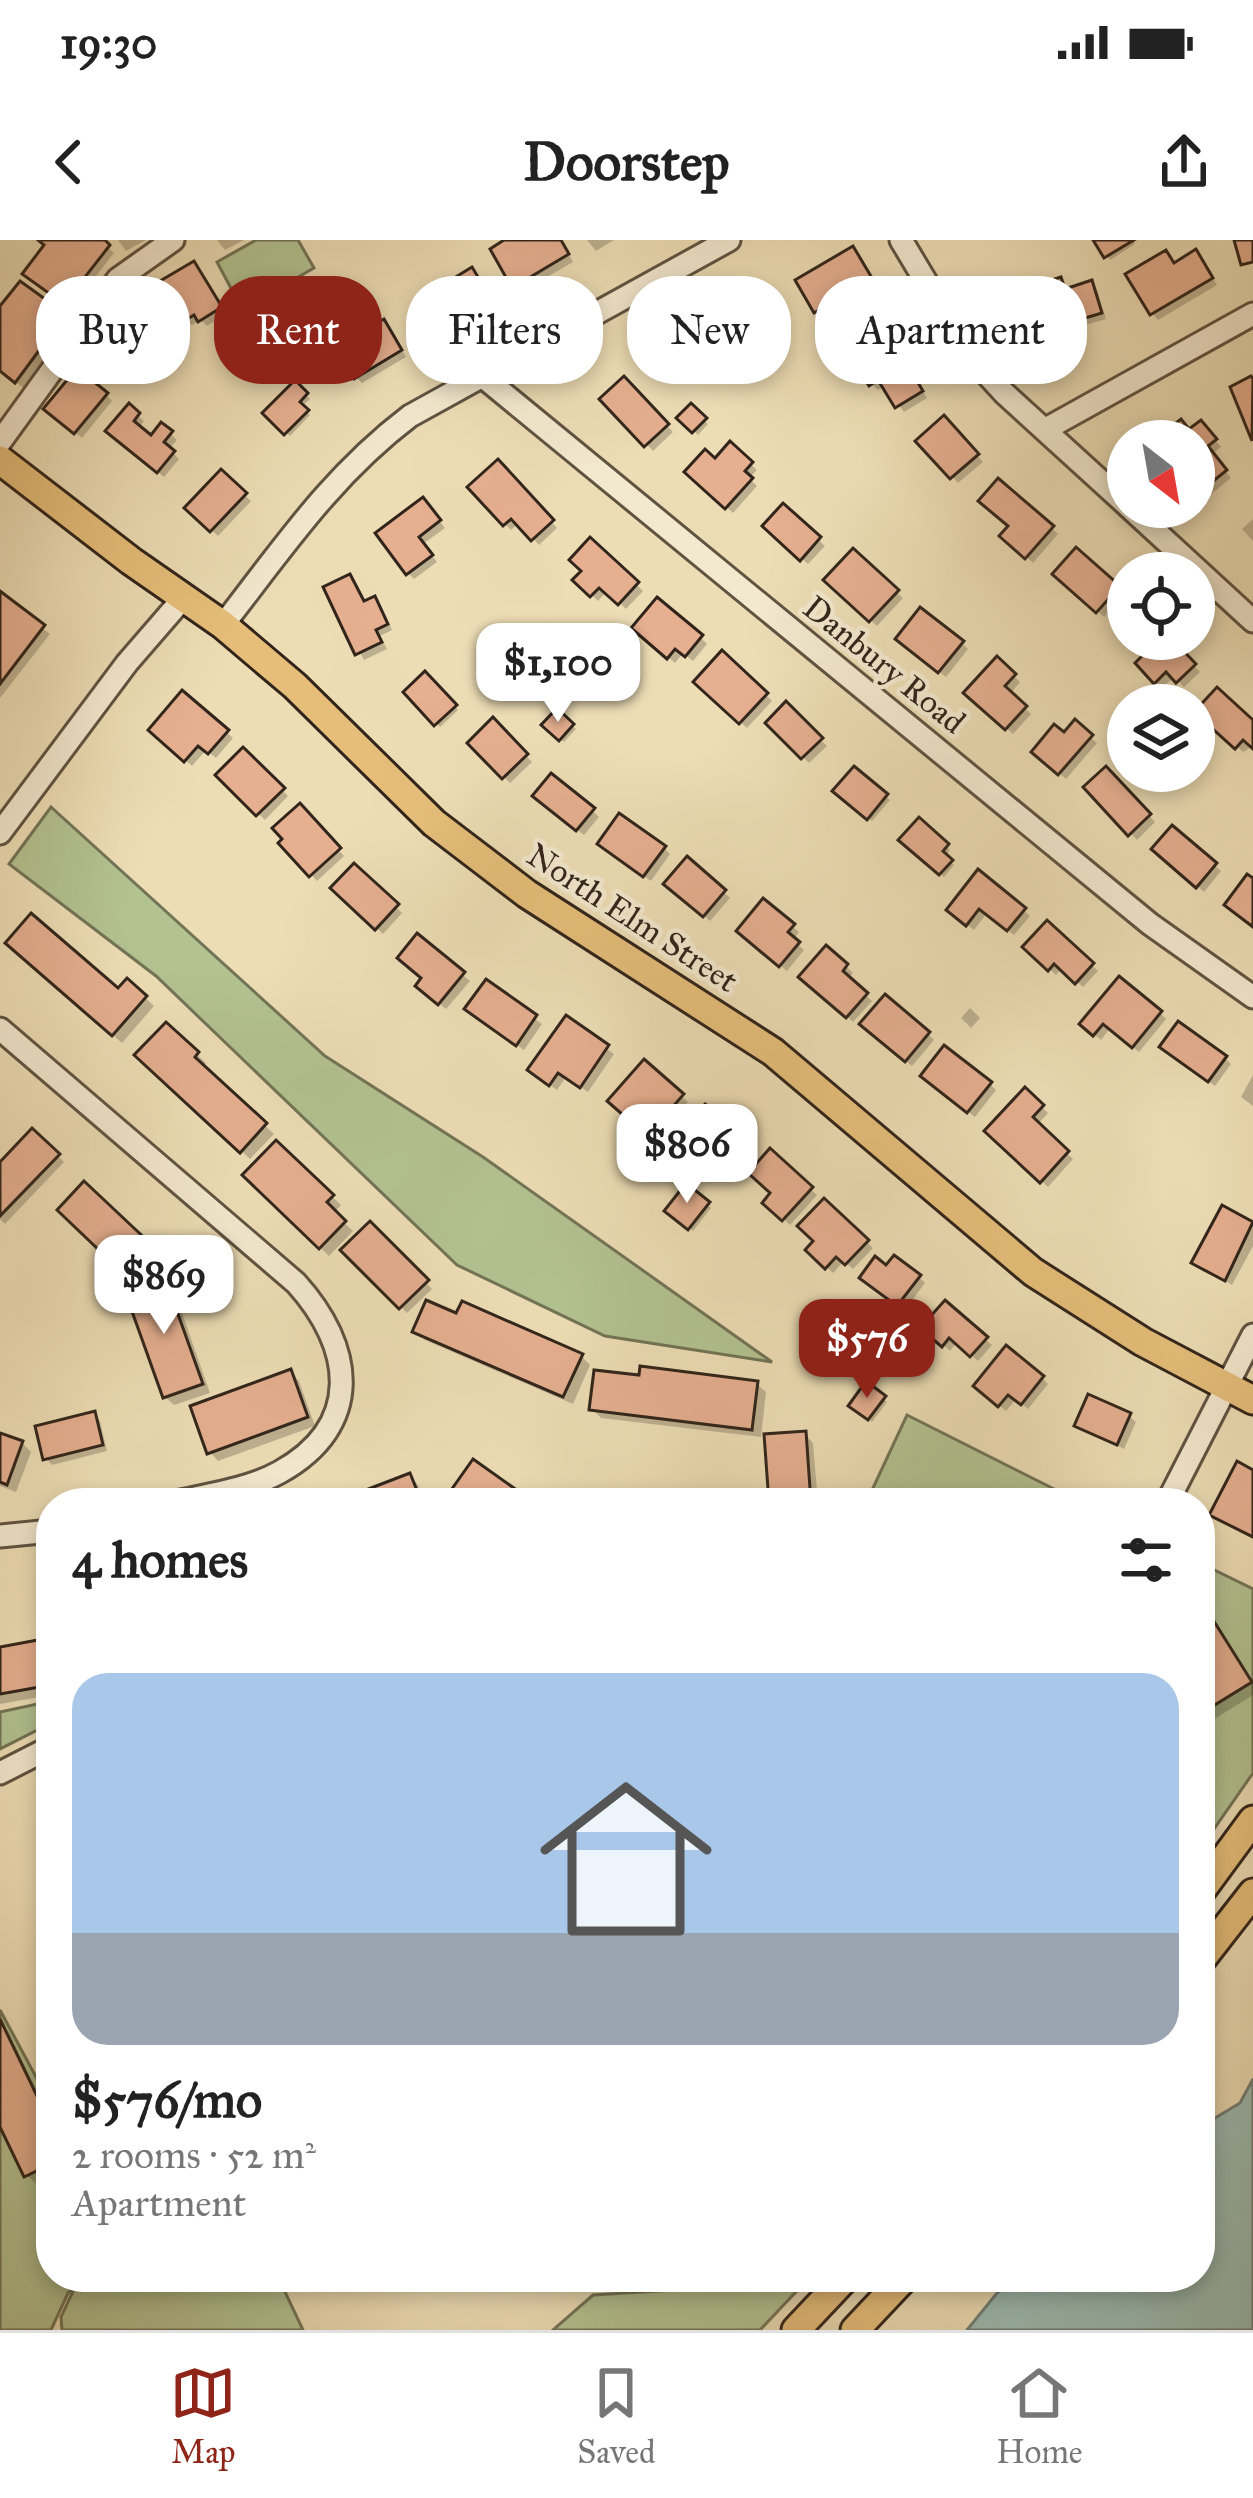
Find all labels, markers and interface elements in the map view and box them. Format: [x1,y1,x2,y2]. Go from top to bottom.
text: 19:30 [60,15,157,70]
icon: back [36,129,102,195]
text: Doorstep [523,129,730,195]
icon: share [1151,129,1217,195]
chip: Buy [36,276,190,384]
chip: Rent [214,276,382,384]
chip: Filters [406,276,603,384]
chip: New [627,276,791,384]
chip: Apartment [815,276,1087,384]
north arrow [1107,420,1215,528]
map controls [1107,420,1215,792]
button: locate [1107,552,1215,660]
street label: Danbury Road [795,587,974,742]
pin: $1,100 [460,623,656,725]
text: $1,100 [503,638,613,686]
button: layers [1107,684,1215,792]
street label: North Elm Street [520,835,746,1001]
pin: $806 [616,1104,758,1206]
text: $806 [644,1119,730,1167]
pin: $869 [93,1235,235,1337]
text: $869 [121,1250,207,1298]
pin: $576 [796,1299,938,1401]
text: $576 [826,1314,908,1362]
icon: filters [1113,1527,1179,1593]
text: 4 homes [72,1529,248,1591]
icon: home [518,1751,734,1967]
text: $576/mo [72,2069,262,2131]
text: 2 rooms · 52 m² [72,2131,316,2179]
text: Apartment [72,2179,246,2227]
tab: Map [170,2360,236,2472]
tab: Saved [577,2360,656,2472]
tab: Home [996,2360,1083,2472]

